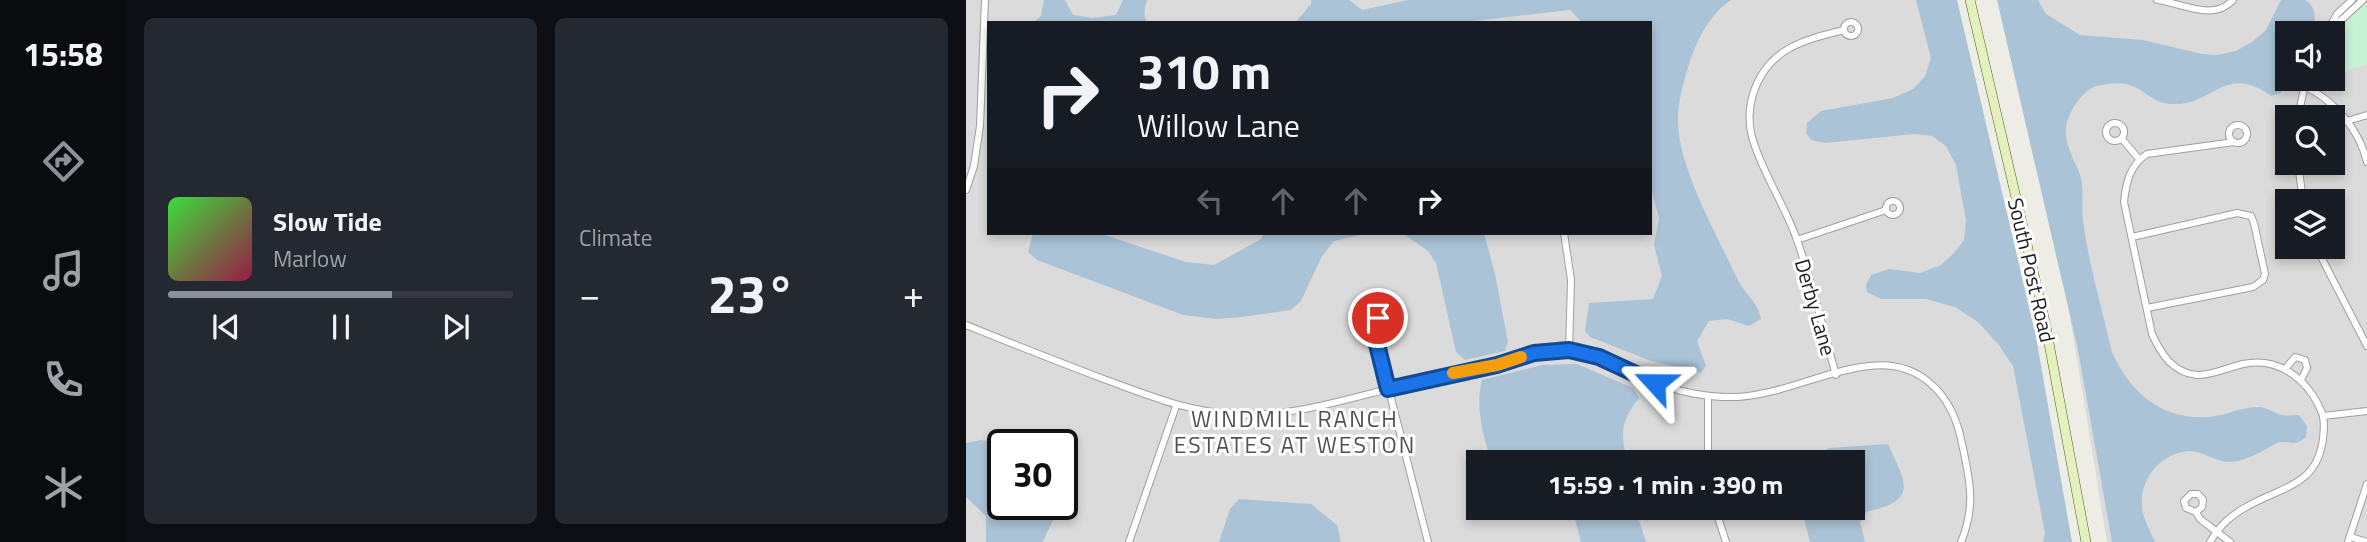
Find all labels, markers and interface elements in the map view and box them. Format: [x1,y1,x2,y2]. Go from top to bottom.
map controls [2275,21,2345,259]
button: sound [2275,21,2345,91]
text: 15:58 [23,30,103,78]
text: 310 m [1137,33,1271,108]
icon: right [1022,49,1113,140]
text: Willow Lane [1137,101,1300,149]
button: search [2275,105,2345,175]
icon: directions [39,137,88,186]
icon: left [1191,182,1229,220]
icon: ahead [1264,182,1302,220]
icon: ahead [1337,182,1375,220]
icon: right [1410,182,1448,220]
button: layers [2275,189,2345,259]
street label: South Post Road [2000,195,2064,345]
text: Slow Tide [273,202,382,241]
text: Climate [579,220,652,255]
text: Marlow [273,241,347,276]
icon: music [39,246,88,295]
text: 23° [708,254,795,333]
street label: Derby Lane [1787,255,1845,359]
text: − [579,265,600,323]
text: + [903,265,924,323]
pin [1348,288,1408,348]
icon: arrive [1359,299,1397,337]
icon: previous [207,308,245,346]
icon: pause [322,308,360,346]
icon: next [437,308,475,346]
position arrow [1618,346,1692,420]
icon: phone [39,355,88,404]
district label: WINDMILL RANCH ESTATES AT WESTON [1174,401,1416,462]
speed limit sign: 30 [987,429,1078,520]
icon: climate [39,463,88,512]
text: 15:59 · 1 min · 390 m [1548,465,1783,504]

